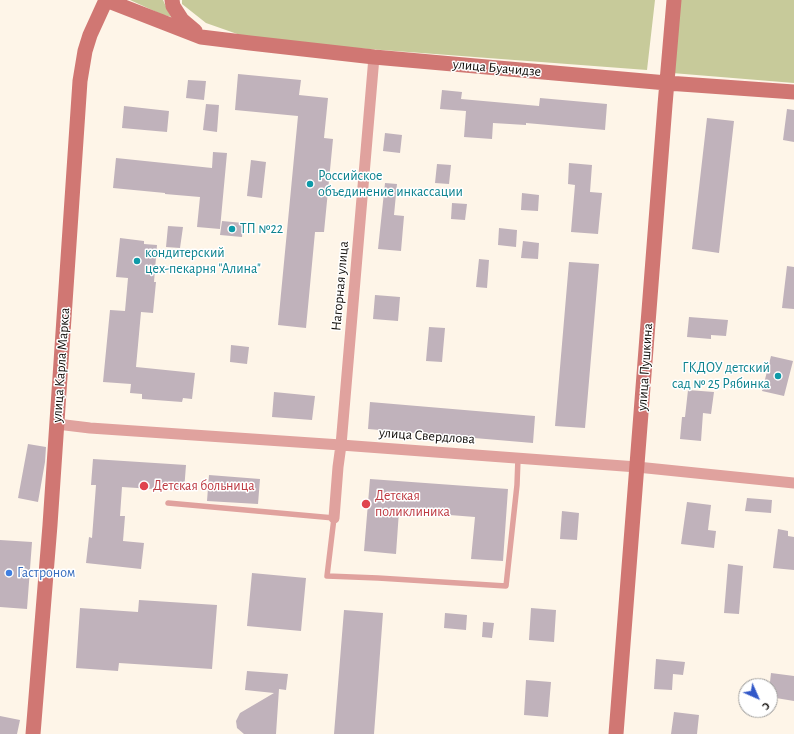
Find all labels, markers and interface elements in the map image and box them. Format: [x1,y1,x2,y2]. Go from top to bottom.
street label: улица Буачидзе [452,56,542,80]
place label: Российское объединение инкассации [318,168,463,200]
marker: Российское объединение инкассации [305,179,315,189]
place label: ТП №22 [240,221,283,237]
marker: ТП №22 [227,224,237,234]
street label: Нагорная улица [328,240,352,332]
place label: кондитерский цех-пекарня "Алина" [145,245,261,278]
marker: кондитерский цех-пекарня "Алина" [132,256,142,266]
street label: улица Карла Маркса [49,307,73,423]
street label: улица Пушкина [634,323,656,411]
place label: ГКДОУ детский сад № 25 Рябинка [672,360,770,392]
marker: ГКДОУ детский сад № 25 Рябинка [773,371,783,381]
street label: улица Свердлова [378,424,476,448]
place label: Детская больница [153,478,255,494]
marker: Детская больница [138,480,150,492]
place label: Детская поликлиника [375,488,450,520]
marker: Детская поликлиника [360,498,372,510]
place label: Гастроном [17,565,75,581]
marker: Гастроном [4,568,14,578]
north arrow [738,678,778,718]
text: С [760,700,772,712]

